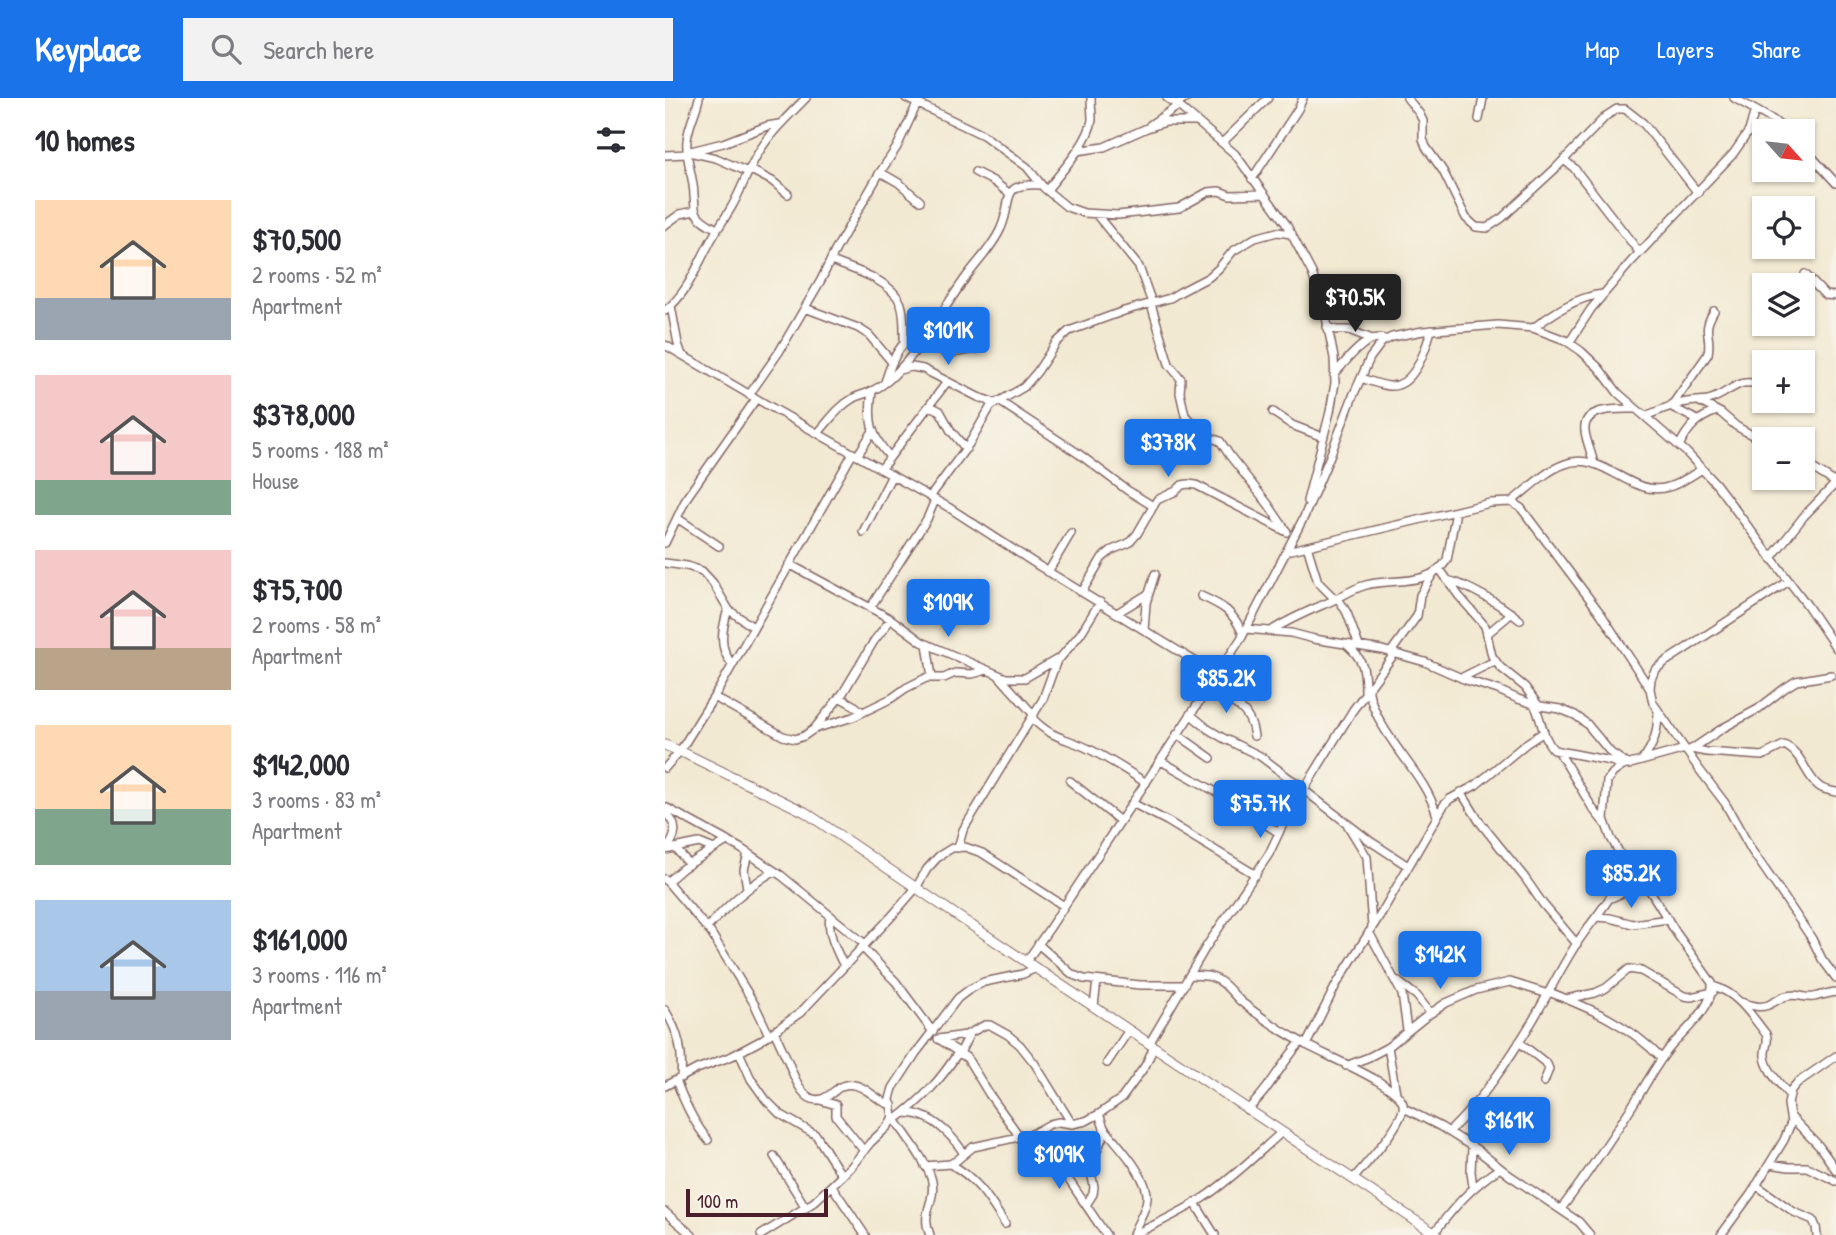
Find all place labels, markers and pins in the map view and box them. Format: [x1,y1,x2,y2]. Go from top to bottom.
pin: $70.5K [1298,274,1412,334]
pin: $101K [899,308,997,367]
pin: $378K [1119,420,1217,479]
pin: $109K [899,580,997,639]
pin: $85.2K [1169,656,1283,715]
pin: $75.7K [1203,780,1317,840]
pin: $85.2K [1574,850,1688,910]
pin: $142K [1391,932,1489,991]
pin: $161K [1460,1098,1558,1157]
pin: $109K [1010,1132,1108,1191]

